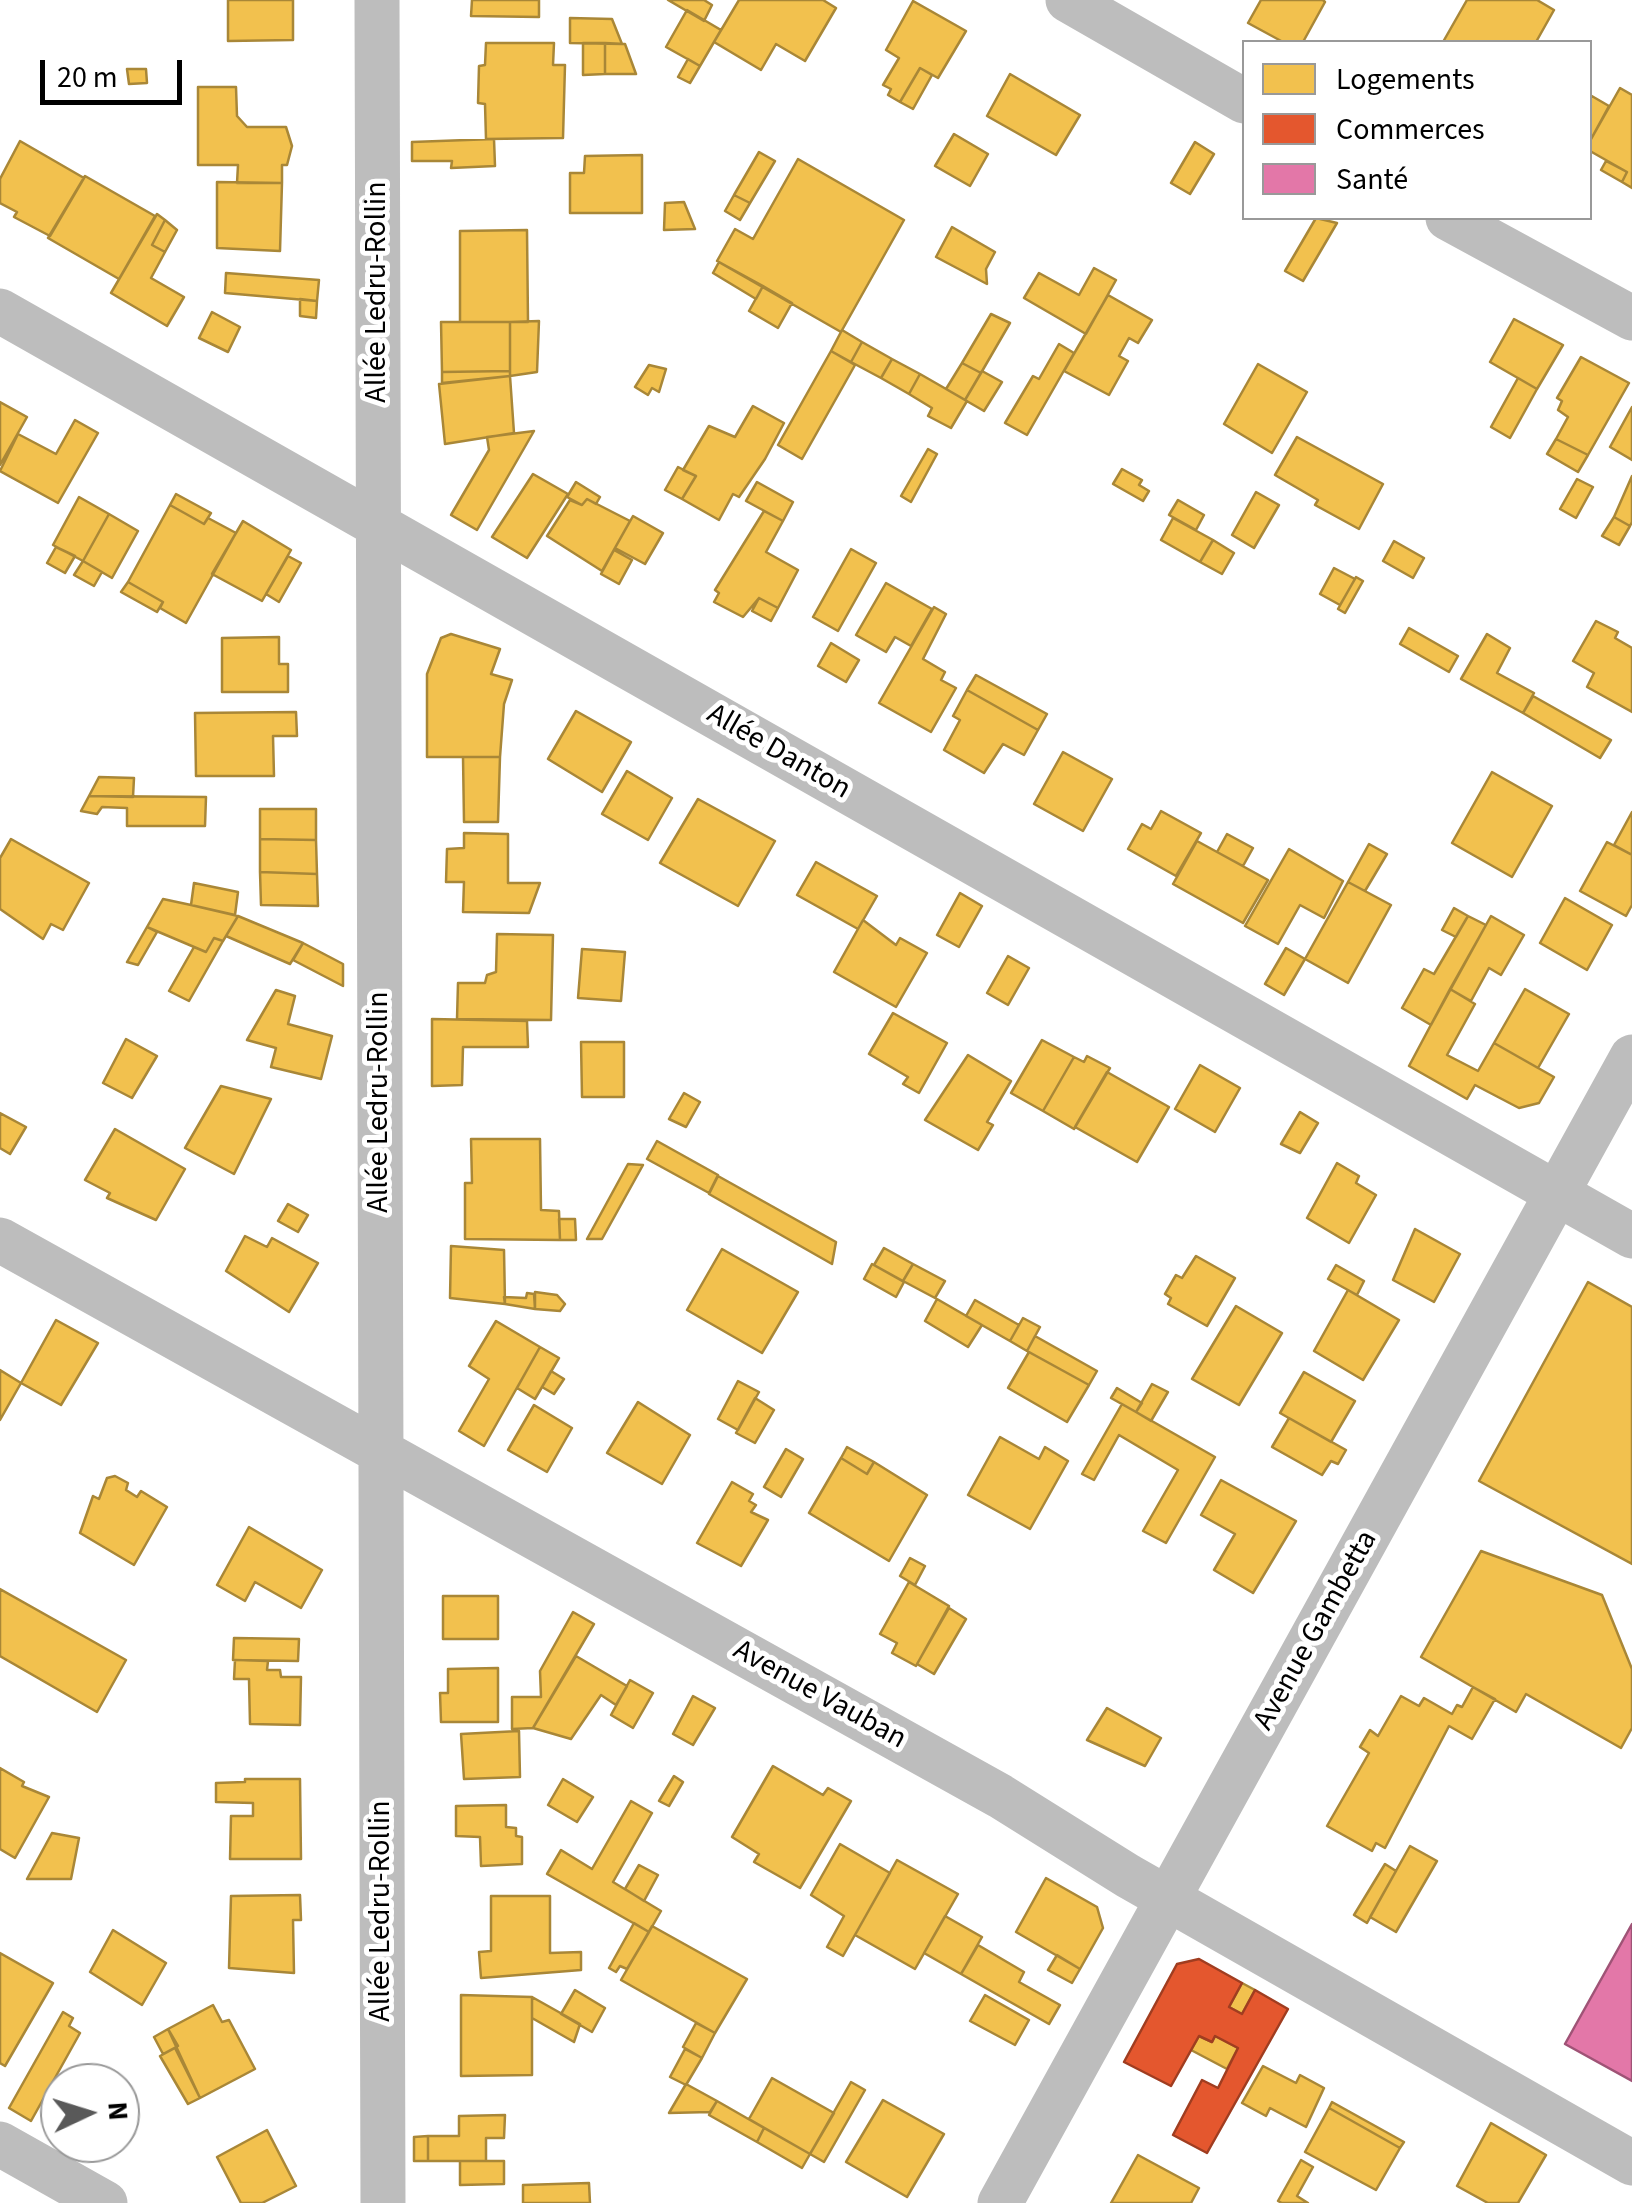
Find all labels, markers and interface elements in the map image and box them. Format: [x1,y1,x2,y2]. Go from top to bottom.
scale bar [45,40,188,102]
legend [1242,40,1592,220]
text: 20 m [57,56,118,99]
text: Logements [1336,58,1475,101]
text: Commerces [1336,108,1485,151]
text: Santé [1336,158,1408,201]
street label: Allée Ledru-Rollin [360,181,396,403]
street label: Allée Danton [700,697,856,809]
street label: Allée Ledru-Rollin [362,991,398,1213]
street label: Avenue Gambetta [1247,1525,1387,1737]
street label: Avenue Vauban [726,1634,912,1758]
street label: Allée Ledru-Rollin [364,1800,400,2022]
north arrow [40,2063,140,2163]
text: N [97,2100,139,2122]

